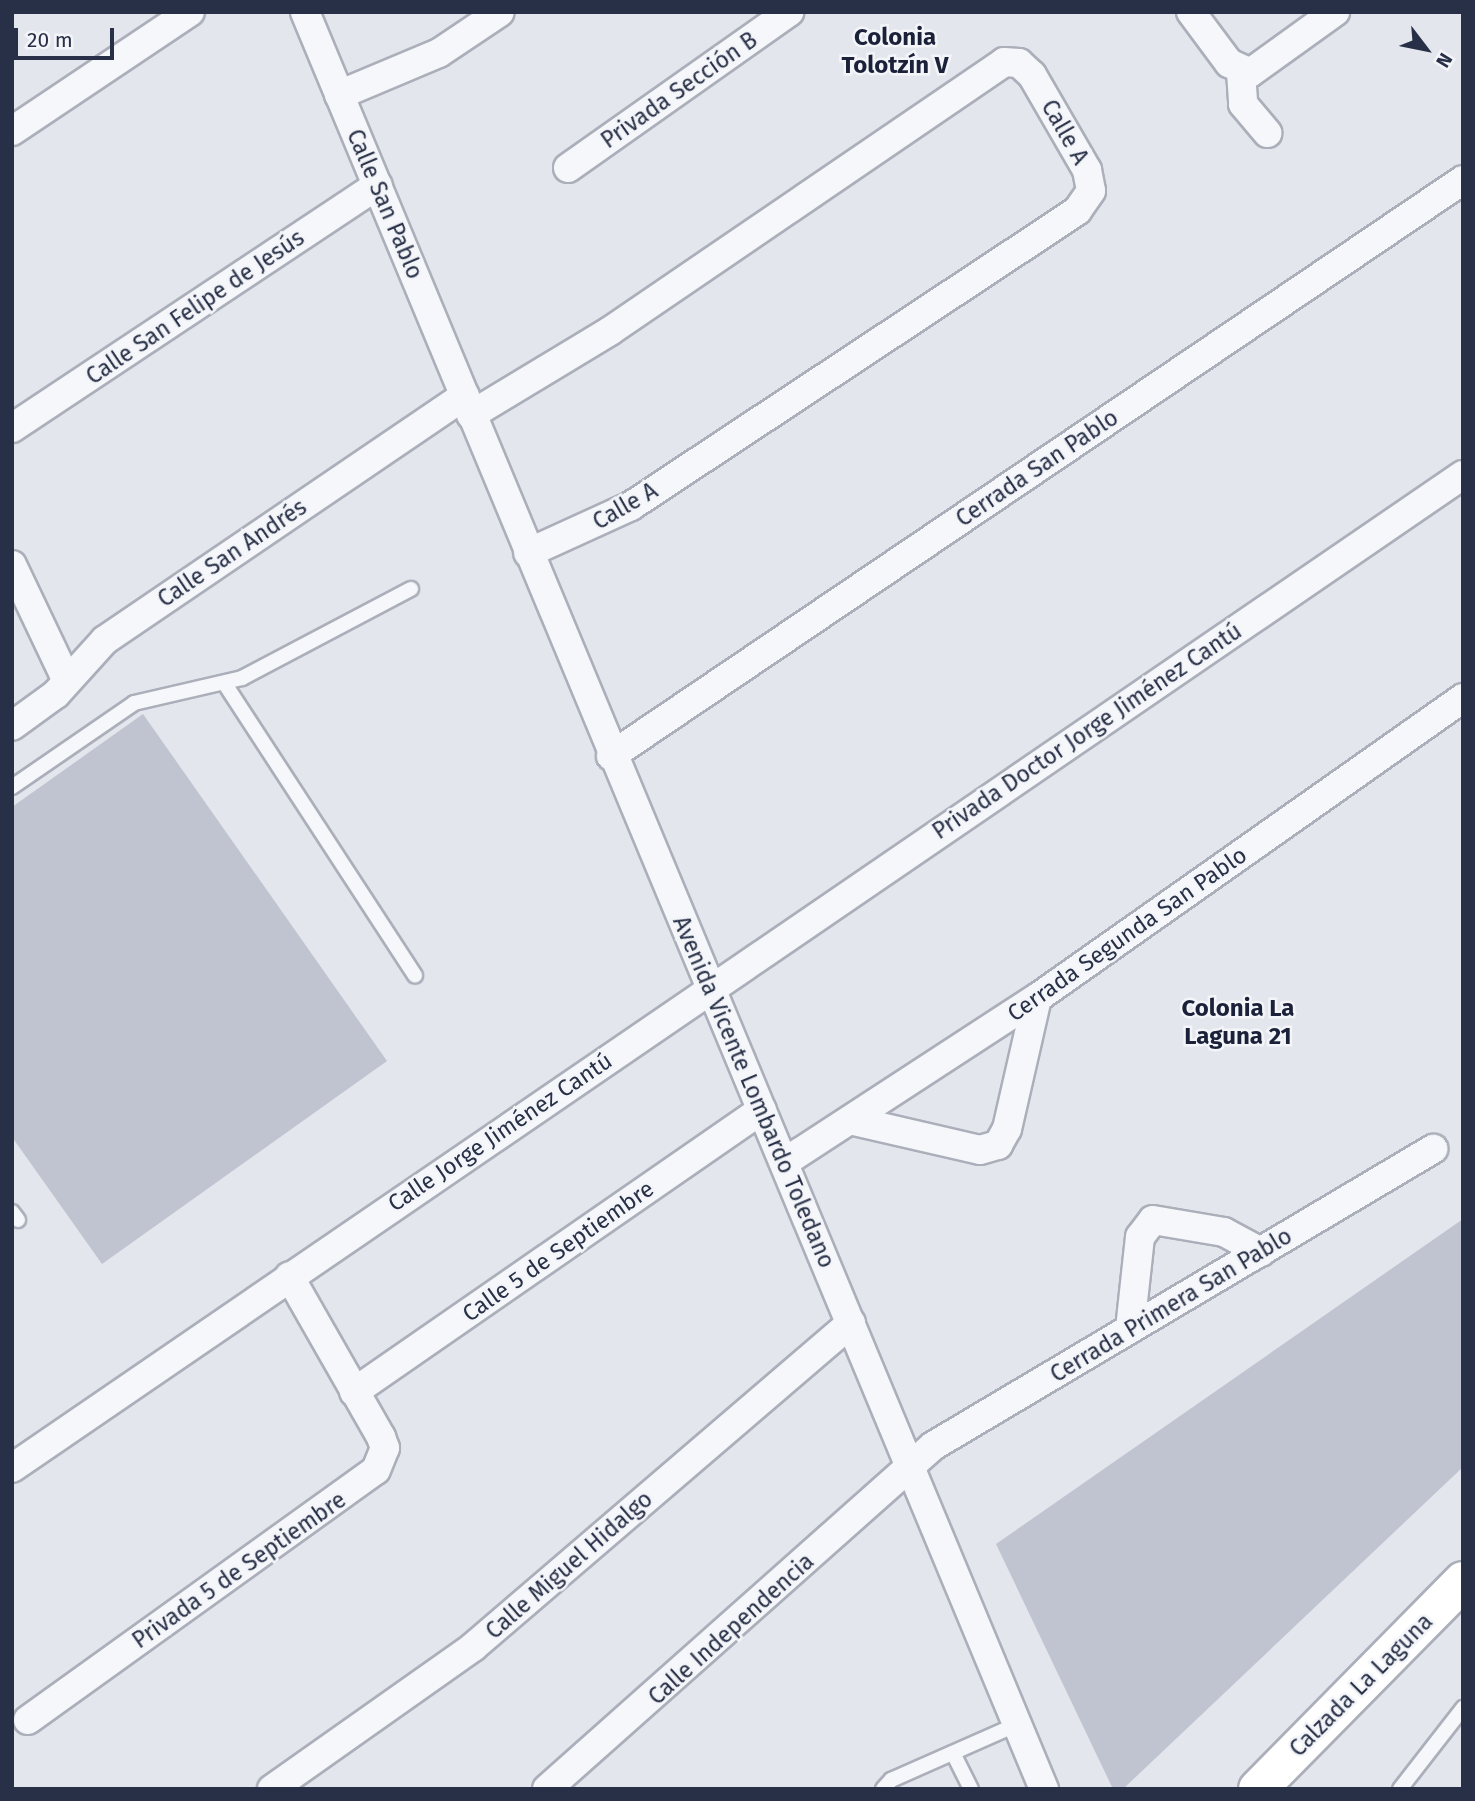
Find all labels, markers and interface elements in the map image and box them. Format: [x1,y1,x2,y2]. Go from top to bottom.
scale bar [18,14,117,58]
north arrow [1391,14,1461,84]
district label: Colonia Tolotzín V [842,24,948,80]
street label: Privada Sección B [596,26,762,154]
text: 20 m [27,27,73,53]
text: N [1431,49,1457,72]
street label: Calle A [1036,95,1094,169]
street label: Calle San Pablo [341,125,429,283]
street label: Calle San Felipe de Jesús [81,224,309,390]
street label: Cerrada San Pablo [951,404,1123,532]
street label: Calle A [588,477,662,535]
street label: Calle San Andrés [152,493,312,613]
street label: Privada Doctor Jorge Jiménez Cantú [927,617,1247,845]
street label: Cerrada Segunda San Pablo [1002,841,1252,1027]
street label: Avenida Vicente Lombardo Toledano [667,912,841,1272]
district label: Colonia La Laguna 21 [1181,995,1295,1051]
street label: Calle Jorge Jiménez Cantú [383,1047,617,1217]
street label: Calle 5 de Septiembre [457,1175,659,1327]
street label: Cerrada Primera San Pablo [1045,1222,1297,1388]
street label: Calle Miguel Hidalgo [480,1485,658,1645]
street label: Privada 5 de Septiembre [127,1486,351,1654]
street label: Calle Independencia [643,1548,819,1710]
street label: Calzada La Laguna [1284,1608,1438,1762]

